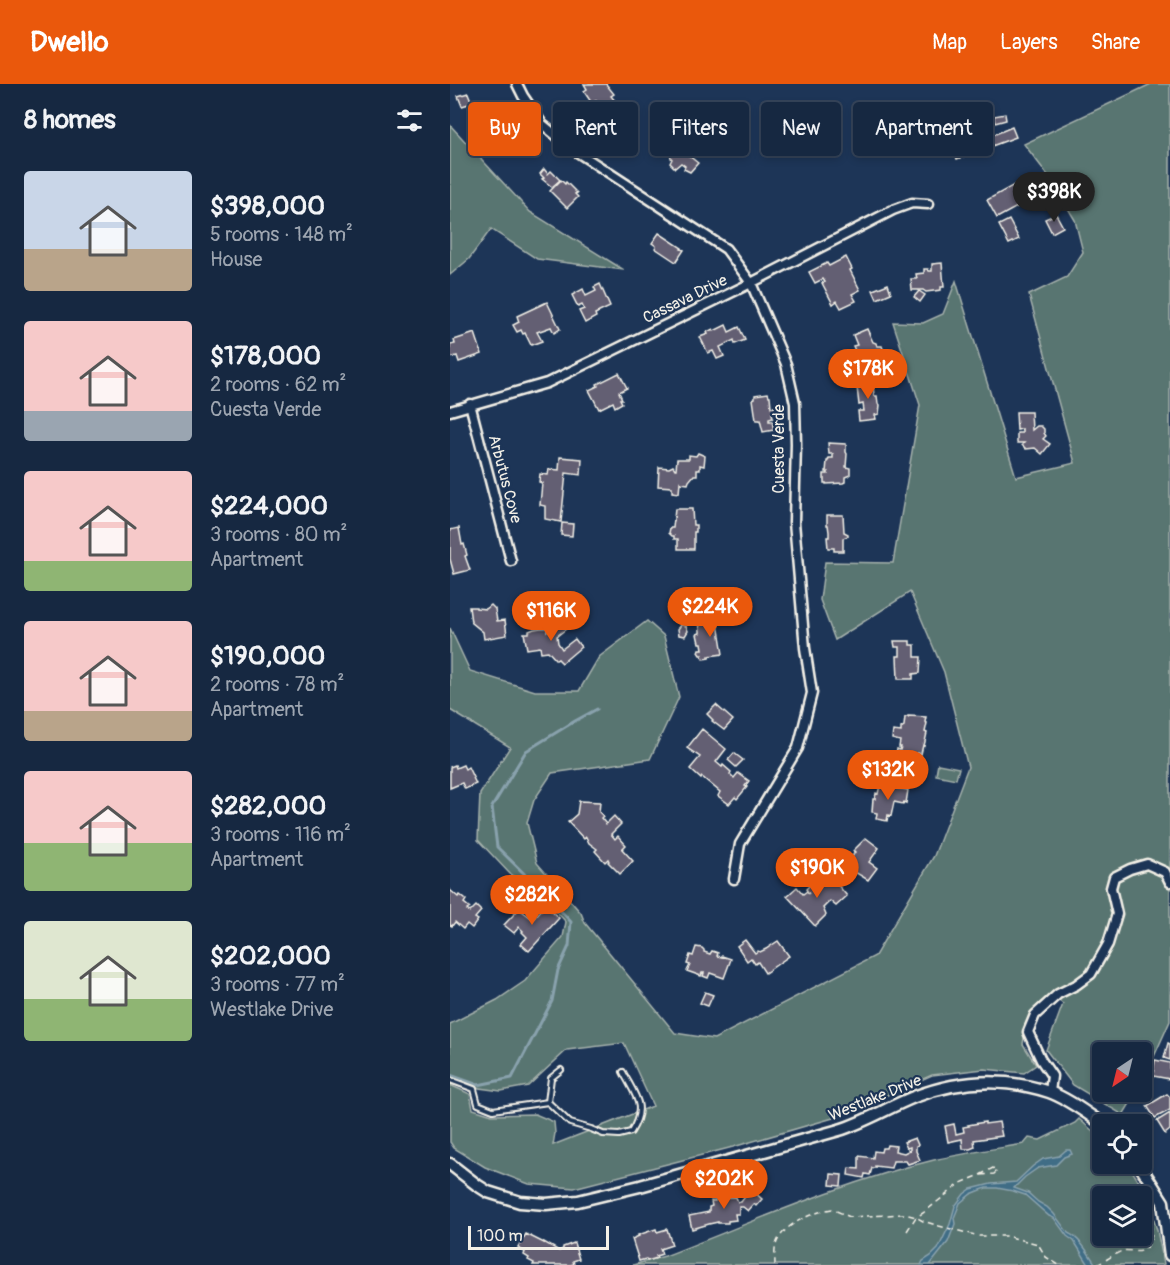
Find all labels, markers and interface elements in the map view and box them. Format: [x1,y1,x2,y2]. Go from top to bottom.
text: Dwello [30,25,109,60]
text: Map [932,29,967,56]
text: Layers [1000,29,1058,56]
text: Share [1091,29,1140,56]
chip: Buy [468,102,541,156]
chip: Rent [553,102,638,156]
chip: Filters [650,102,749,156]
chip: New [761,102,841,156]
chip: Apartment [853,102,993,156]
text: 8 homes [24,104,116,136]
icon: filters [393,104,426,137]
pin: $398K [1012,172,1096,223]
text: $398K [1027,179,1081,204]
text: $398,000 [210,190,325,222]
icon: home [72,195,144,267]
text: 5 rooms · 148 m² [210,222,353,247]
text: House [210,247,262,272]
street label: Cassava Drive [640,270,731,328]
text: $178,000 [210,340,321,372]
icon: home [72,345,144,417]
pin: $178K [826,349,910,400]
text: $178K [842,356,894,381]
text: 2 rooms · 62 m² [210,372,346,397]
text: Cuesta Verde [210,397,321,422]
street label: Cuesta Verde [769,404,789,494]
street label: Arbutus Cove [484,433,526,525]
text: $224,000 [210,490,328,522]
icon: home [72,495,144,567]
text: 3 rooms · 80 m² [210,522,347,547]
text: Apartment [210,547,303,572]
pin: $224K [668,587,752,638]
pin: $116K [509,591,593,642]
text: $224K [682,594,738,619]
text: $116K [526,598,576,623]
text: $190,000 [210,640,325,672]
icon: home [72,645,144,717]
text: 2 rooms · 78 m² [210,672,344,697]
text: Apartment [210,697,303,722]
pin: $132K [846,750,930,801]
text: $132K [861,757,915,782]
text: $282,000 [210,790,326,822]
icon: home [72,795,144,867]
text: 3 rooms · 116 m² [210,822,351,847]
text: Apartment [210,847,303,872]
pin: $190K [775,848,859,899]
text: $190K [790,855,844,880]
pin: $282K [490,875,574,926]
text: $282K [504,882,560,907]
text: $202,000 [210,940,331,972]
icon: home [72,945,144,1017]
text: 3 rooms · 77 m² [210,972,345,997]
text: Westlake Drive [210,997,333,1022]
north arrow [1092,1042,1152,1102]
map controls [1092,1042,1152,1246]
street label: Westlake Drive [826,1070,925,1126]
button: locate [1092,1114,1152,1174]
pin: $202K [682,1159,766,1210]
text: $202K [695,1166,753,1191]
button: layers [1092,1186,1152,1246]
scale bar [468,1223,609,1250]
text: 100 m [477,1226,523,1246]

